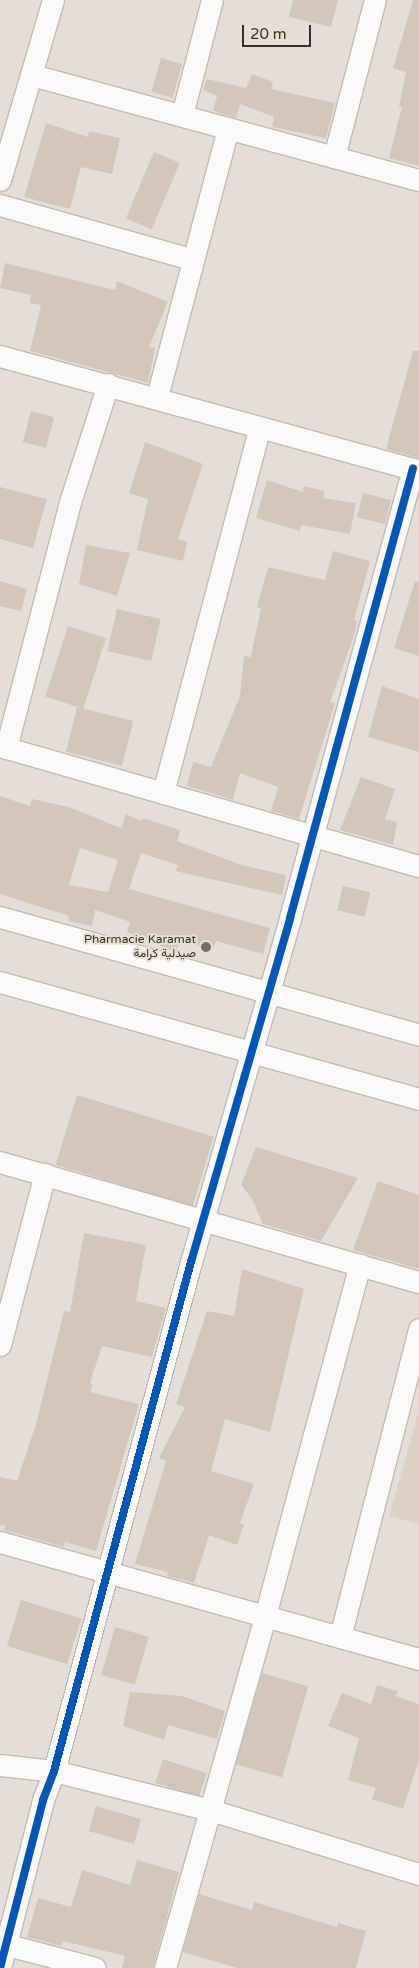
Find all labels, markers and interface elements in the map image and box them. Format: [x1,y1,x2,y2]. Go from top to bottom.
scale bar [244,15,313,47]
text: 20 m [250,25,287,43]
place label: Pharmacie Karamat صيدلية كرامة [84,933,196,961]
marker: Pharmacie Karamat صيدلية كرامة [200,941,212,953]

